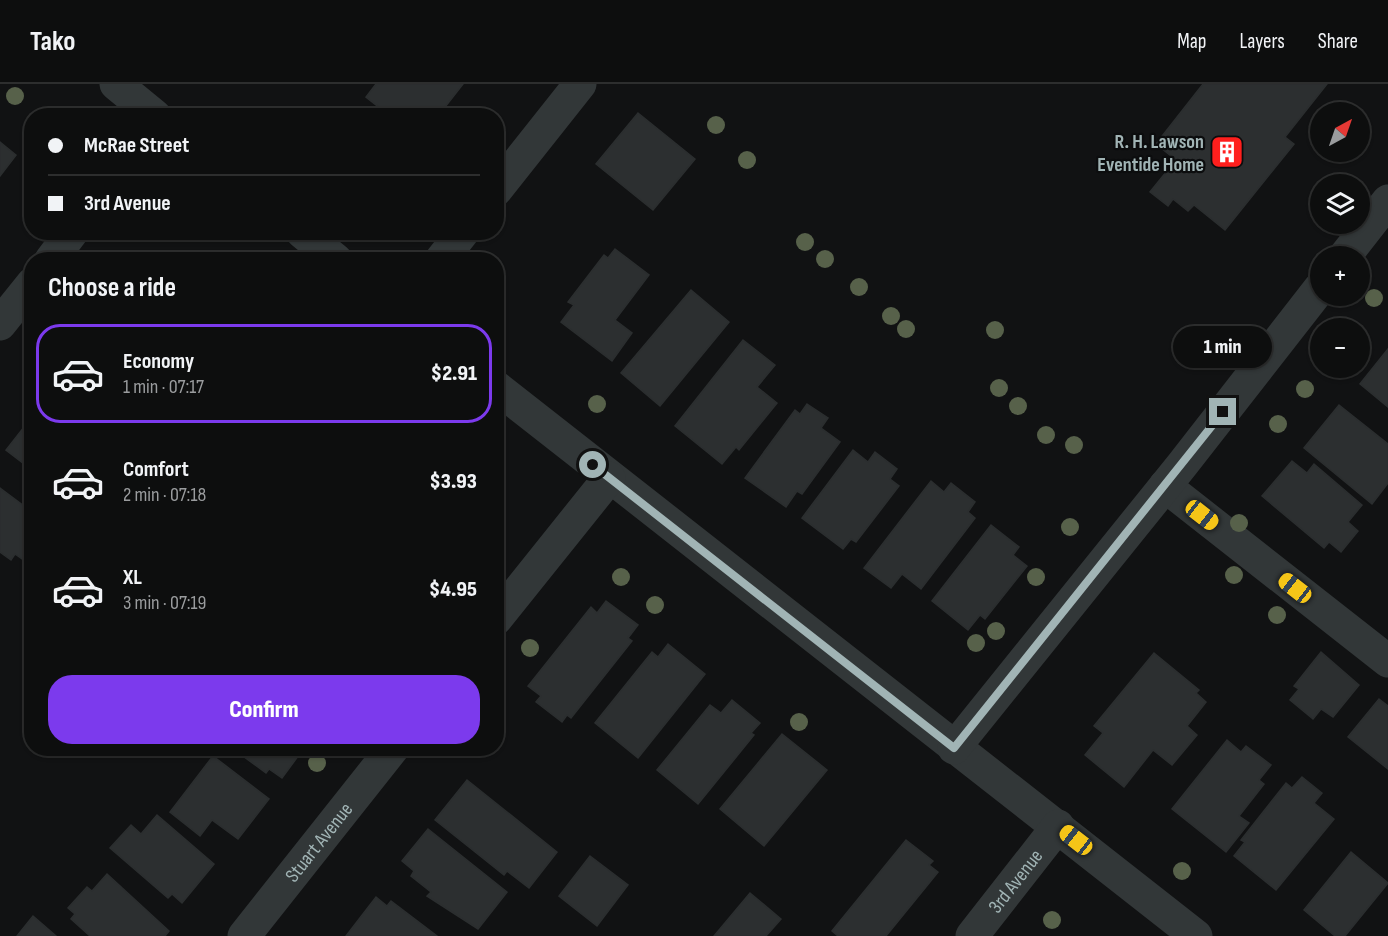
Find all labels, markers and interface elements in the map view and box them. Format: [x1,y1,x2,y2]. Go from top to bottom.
text: Tako [30,25,75,58]
text: Map [1177,29,1206,54]
text: Layers [1239,29,1285,54]
text: Share [1318,29,1358,54]
north arrow [1310,102,1370,162]
map controls [1310,102,1370,378]
place label: R. H. Lawson Eventide Home [1097,130,1204,177]
text: McRae Street [84,132,189,159]
building icon: R. H. Lawson Eventide Home [1209,134,1245,170]
button: layers [1310,174,1370,234]
text: 3rd Avenue [84,190,171,217]
button: + [1310,246,1370,306]
text: Choose a ride [48,272,176,304]
button: − [1310,318,1370,378]
callout: 1 min [1174,325,1272,367]
text: 1 min [1203,335,1242,359]
icon: car [51,347,105,401]
text: Economy [123,348,194,375]
text: $2.91 [431,360,477,387]
text: 1 min · 07:17 [123,375,204,399]
route end [1209,398,1236,425]
route start [579,451,606,478]
icon: car [51,455,105,509]
text: Comfort [123,456,189,483]
text: $3.93 [429,468,477,495]
text: 2 min · 07:18 [123,483,206,507]
car [1182,497,1222,533]
icon: car [51,563,105,617]
text: XL [123,564,142,591]
car [1275,570,1315,606]
text: $4.95 [429,576,477,603]
text: 3 min · 07:19 [123,591,206,615]
button: Confirm [48,675,480,744]
street label: Stuart Avenue [280,798,358,887]
car [1056,822,1096,858]
street label: 3rd Avenue [984,845,1048,918]

